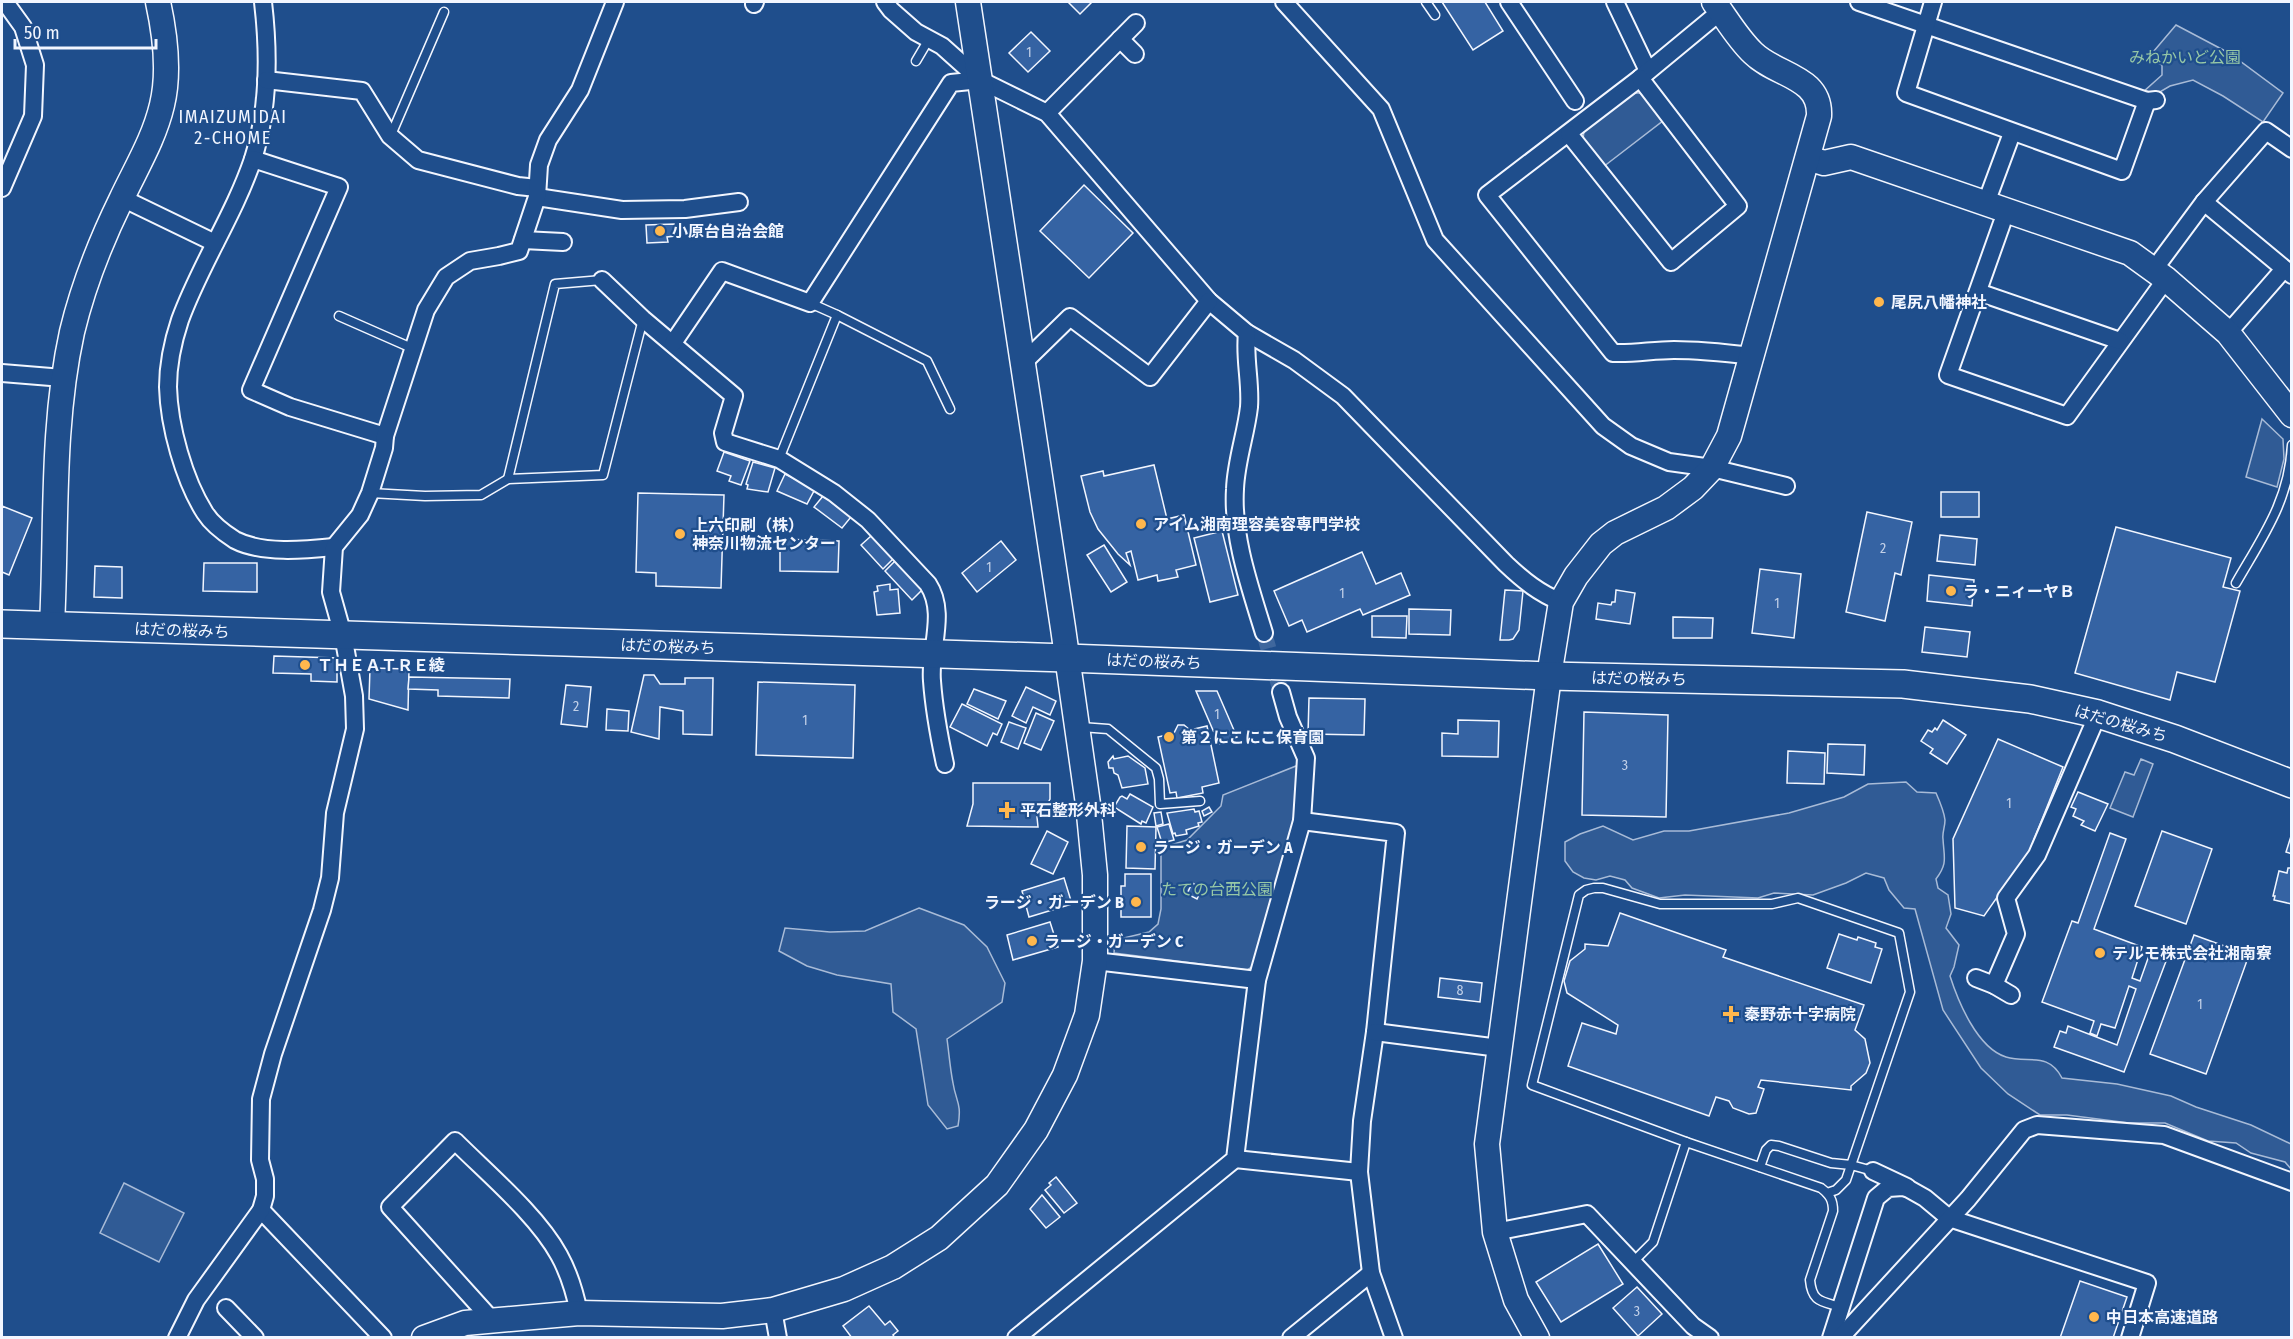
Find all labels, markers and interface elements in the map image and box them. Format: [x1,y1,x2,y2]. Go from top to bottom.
scale bar [15,12,156,50]
text: 50 m [24,22,60,44]
house number: 1 [1026,44,1032,61]
park label: みねかいど公園 [2129,48,2241,67]
district label: IMAIZUMIDAI 2-CHOME [178,106,288,149]
place label: 小原台自治会館 [672,222,784,241]
marker: 小原台自治会館 [653,224,667,238]
place label: 尾尻八幡神社 [1891,293,1987,312]
marker: 尾尻八幡神社 [1872,295,1886,309]
place label: アイム湘南理容美容専門学校 [1153,515,1360,534]
place label: 上六印刷（株） 神奈川物流センター [692,516,836,553]
marker: アイム湘南理容美容専門学校 [1134,517,1148,531]
marker: 上六印刷（株） 神奈川物流センター [673,527,687,541]
house number: 2 [1880,540,1886,557]
house number: 1 [986,559,992,576]
place label: ラ・ニィーヤＢ [1963,582,2075,601]
marker: ラ・ニィーヤＢ [1944,584,1958,598]
house number: 1 [1339,585,1345,602]
house number: 1 [1774,595,1780,612]
street label: はだの桜みち [134,619,230,642]
street label: はだの桜みち [620,635,716,658]
street label: はだの桜みち [1106,650,1202,673]
place label: ＴＨＥＡＴＲＥ綾 [317,656,445,675]
marker: ＴＨＥＡＴＲＥ綾 [298,658,312,672]
street label: はだの桜みち [1591,668,1687,689]
house number: 2 [573,698,579,715]
street label: はだの桜みち [2072,701,2169,746]
house number: 1 [1214,706,1220,723]
house number: 1 [802,712,808,729]
place label: 第２にこにこ保育園 [1181,728,1324,747]
marker: 第２にこにこ保育園 [1162,730,1176,744]
house number: 3 [1622,757,1628,774]
house number: 1 [2006,795,2012,812]
marker: 平石整形外科 [998,801,1016,819]
place label: 平石整形外科 [1020,801,1116,820]
place label: ラージ・ガーデン A [1153,838,1293,857]
marker: ラージ・ガーデン A [1134,840,1148,854]
park label: たての台西公園 [1161,880,1273,899]
place label: ラージ・ガーデン B [984,893,1124,912]
marker: ラージ・ガーデン B [1129,895,1143,909]
place label: ラージ・ガーデン C [1044,932,1184,951]
marker: ラージ・ガーデン C [1025,934,1039,948]
place label: テルモ株式会社湘南寮 [2112,944,2272,963]
marker: テルモ株式会社湘南寮 [2093,946,2107,960]
house number: 8 [1457,982,1464,999]
house number: 1 [2197,996,2203,1013]
marker: 秦野赤十字病院 [1722,1005,1740,1023]
place label: 秦野赤十字病院 [1744,1005,1856,1024]
house number: 3 [1634,1303,1640,1320]
place label: 中日本高速道路 [2106,1308,2218,1327]
marker: 中日本高速道路 [2087,1310,2101,1324]

